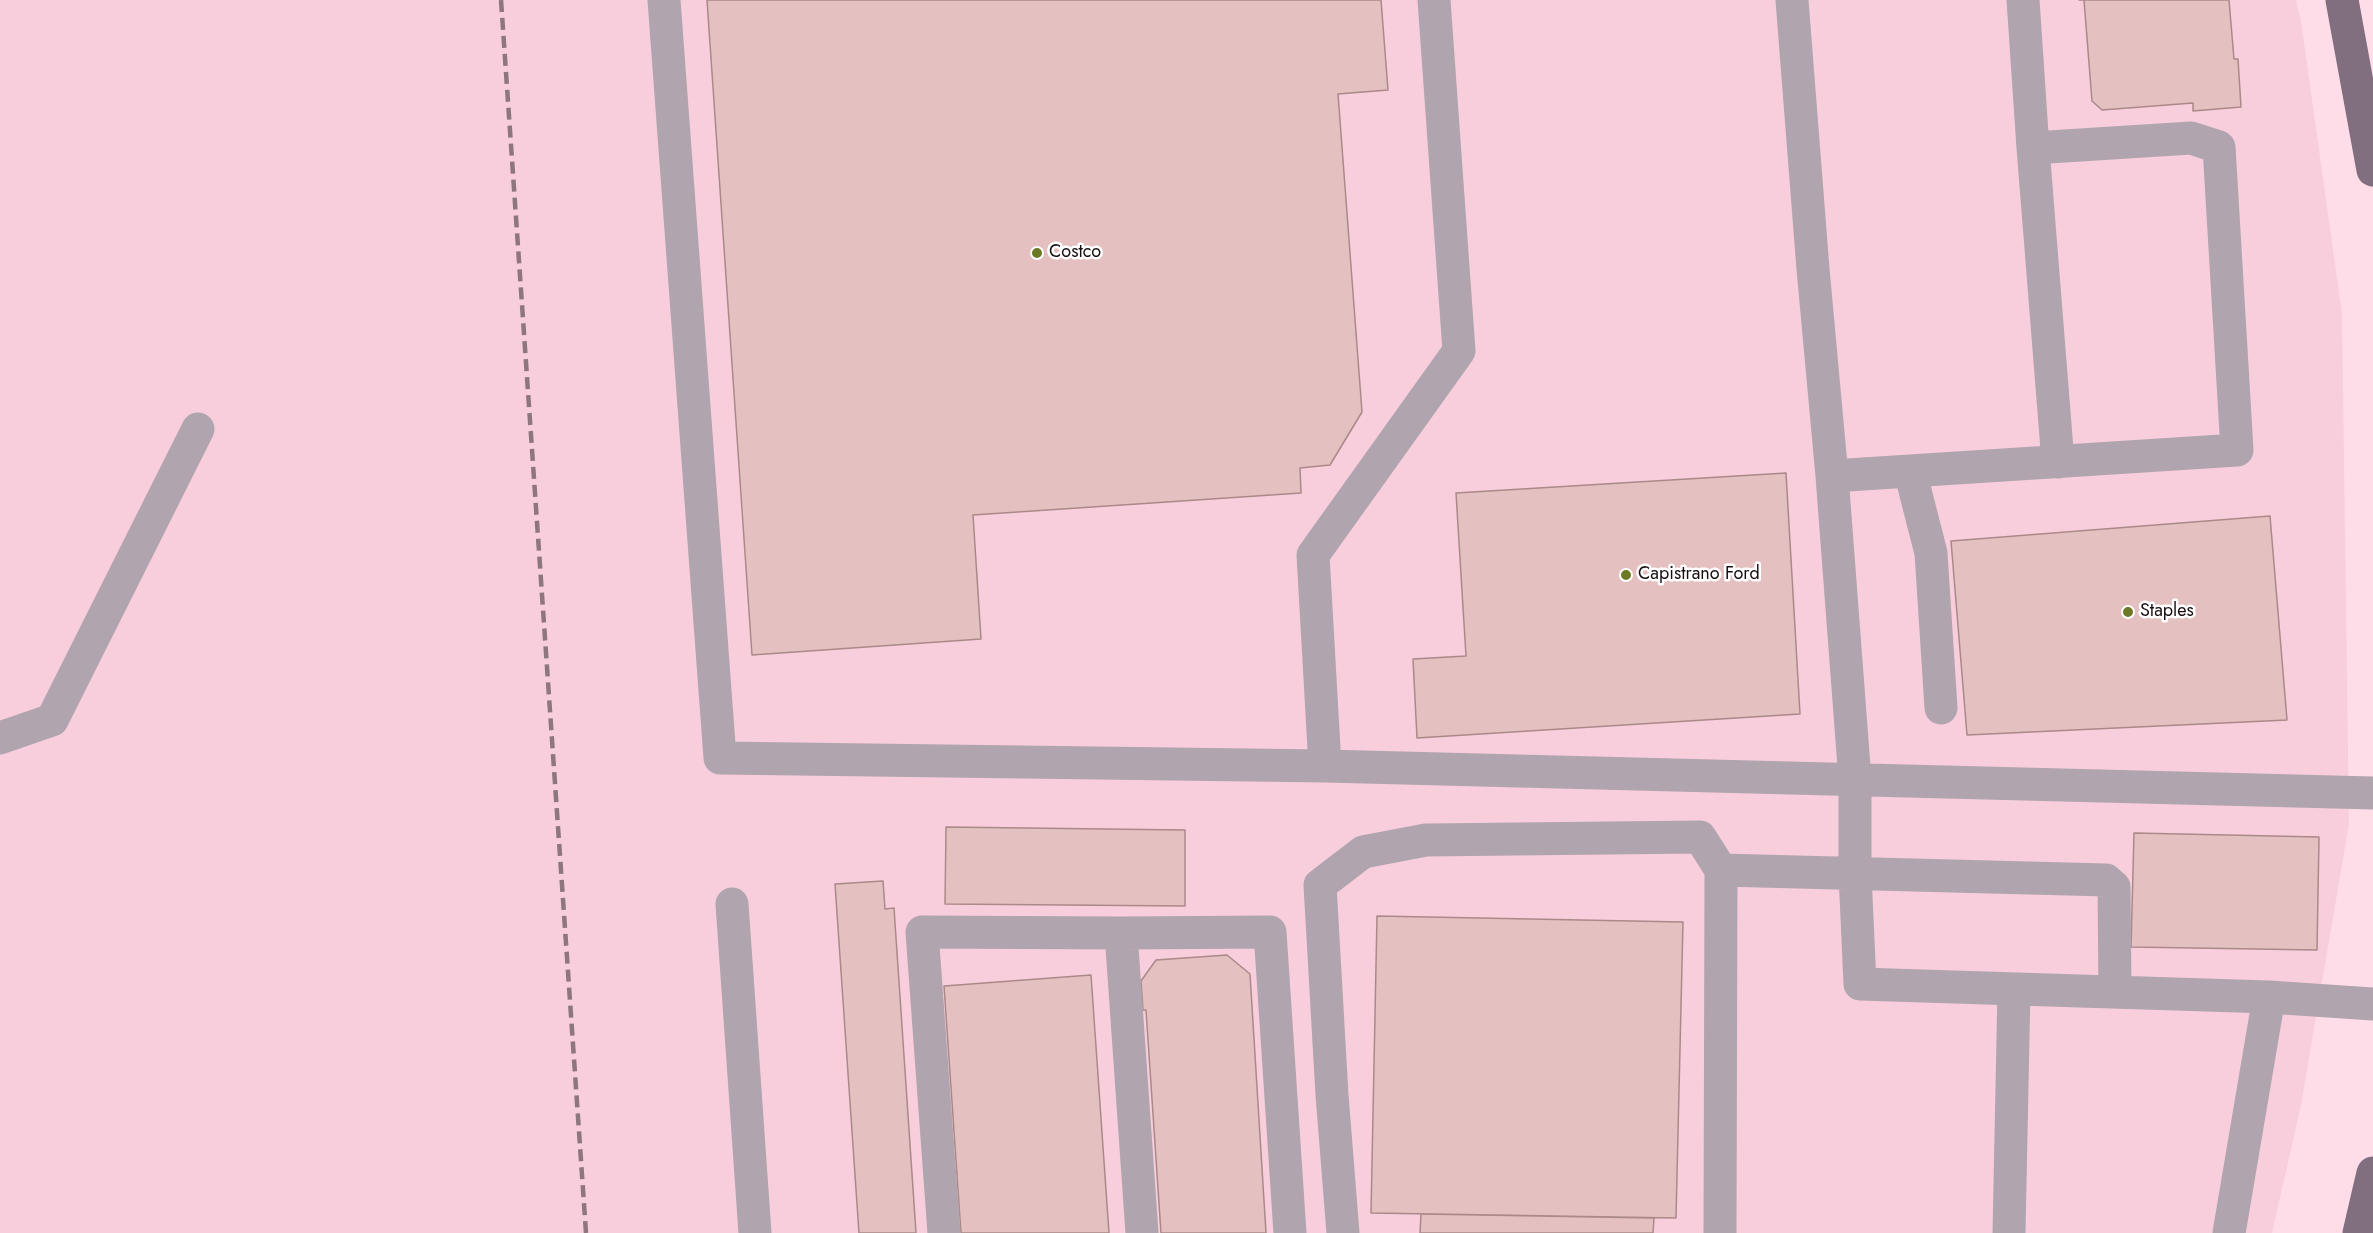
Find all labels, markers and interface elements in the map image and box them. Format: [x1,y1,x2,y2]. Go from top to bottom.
place label: Costco [1049,242,1101,264]
marker: Costco [1030,246,1044,260]
place label: Capistrano Ford [1638,564,1760,586]
marker: Capistrano Ford [1619,568,1633,582]
place label: Staples [2140,601,2194,623]
marker: Staples [2121,605,2135,619]

